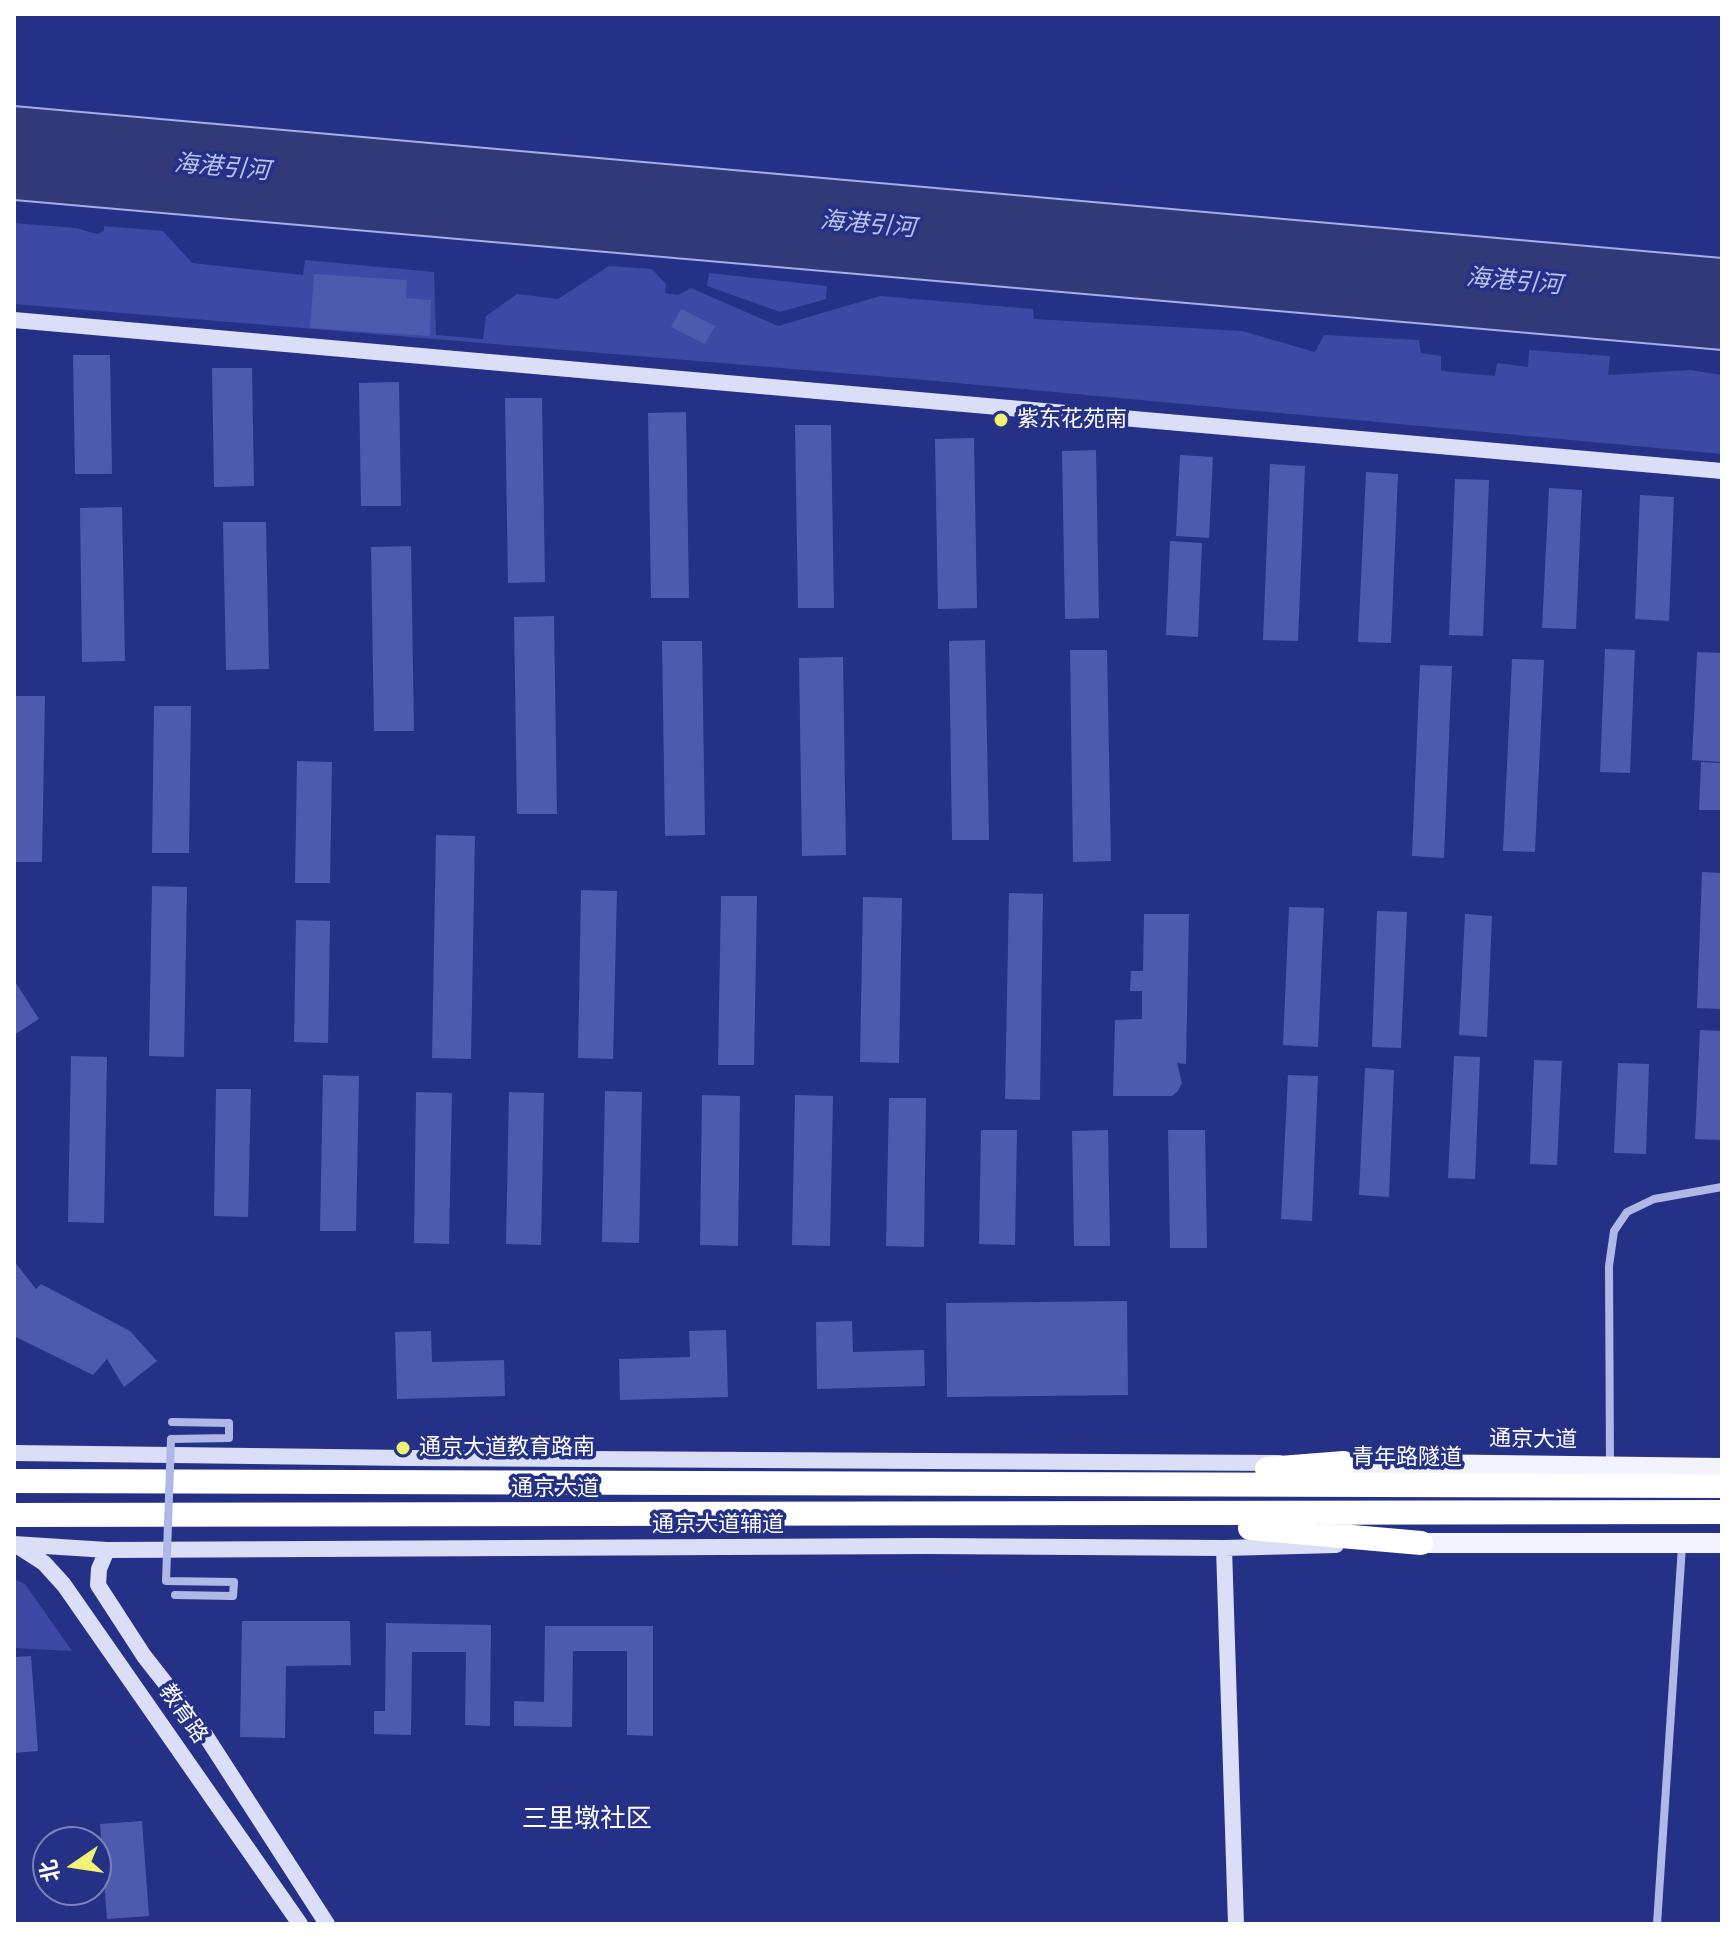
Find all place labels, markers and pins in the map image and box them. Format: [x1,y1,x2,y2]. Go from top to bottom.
place label: 紫东花苑南 [1017,407,1127,433]
marker: 紫东花苑南 [992,411,1010,429]
place label: 通京大道教育路南 [419,1435,595,1461]
marker: 通京大道教育路南 [394,1439,412,1457]

